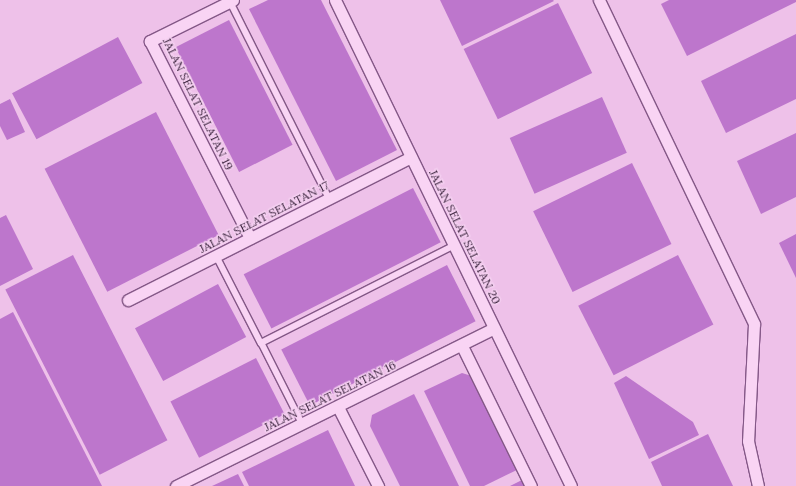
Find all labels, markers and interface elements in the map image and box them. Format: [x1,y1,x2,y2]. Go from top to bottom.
street label: JALAN SELAT SELATAN 19 [160,36,236,172]
street label: JALAN SELAT SELATAN 20 [426,167,504,307]
street label: JALAN SELAT SELATAN 17 [197,178,331,256]
street label: JALAN SELAT SELATAN 16 [262,358,398,434]

